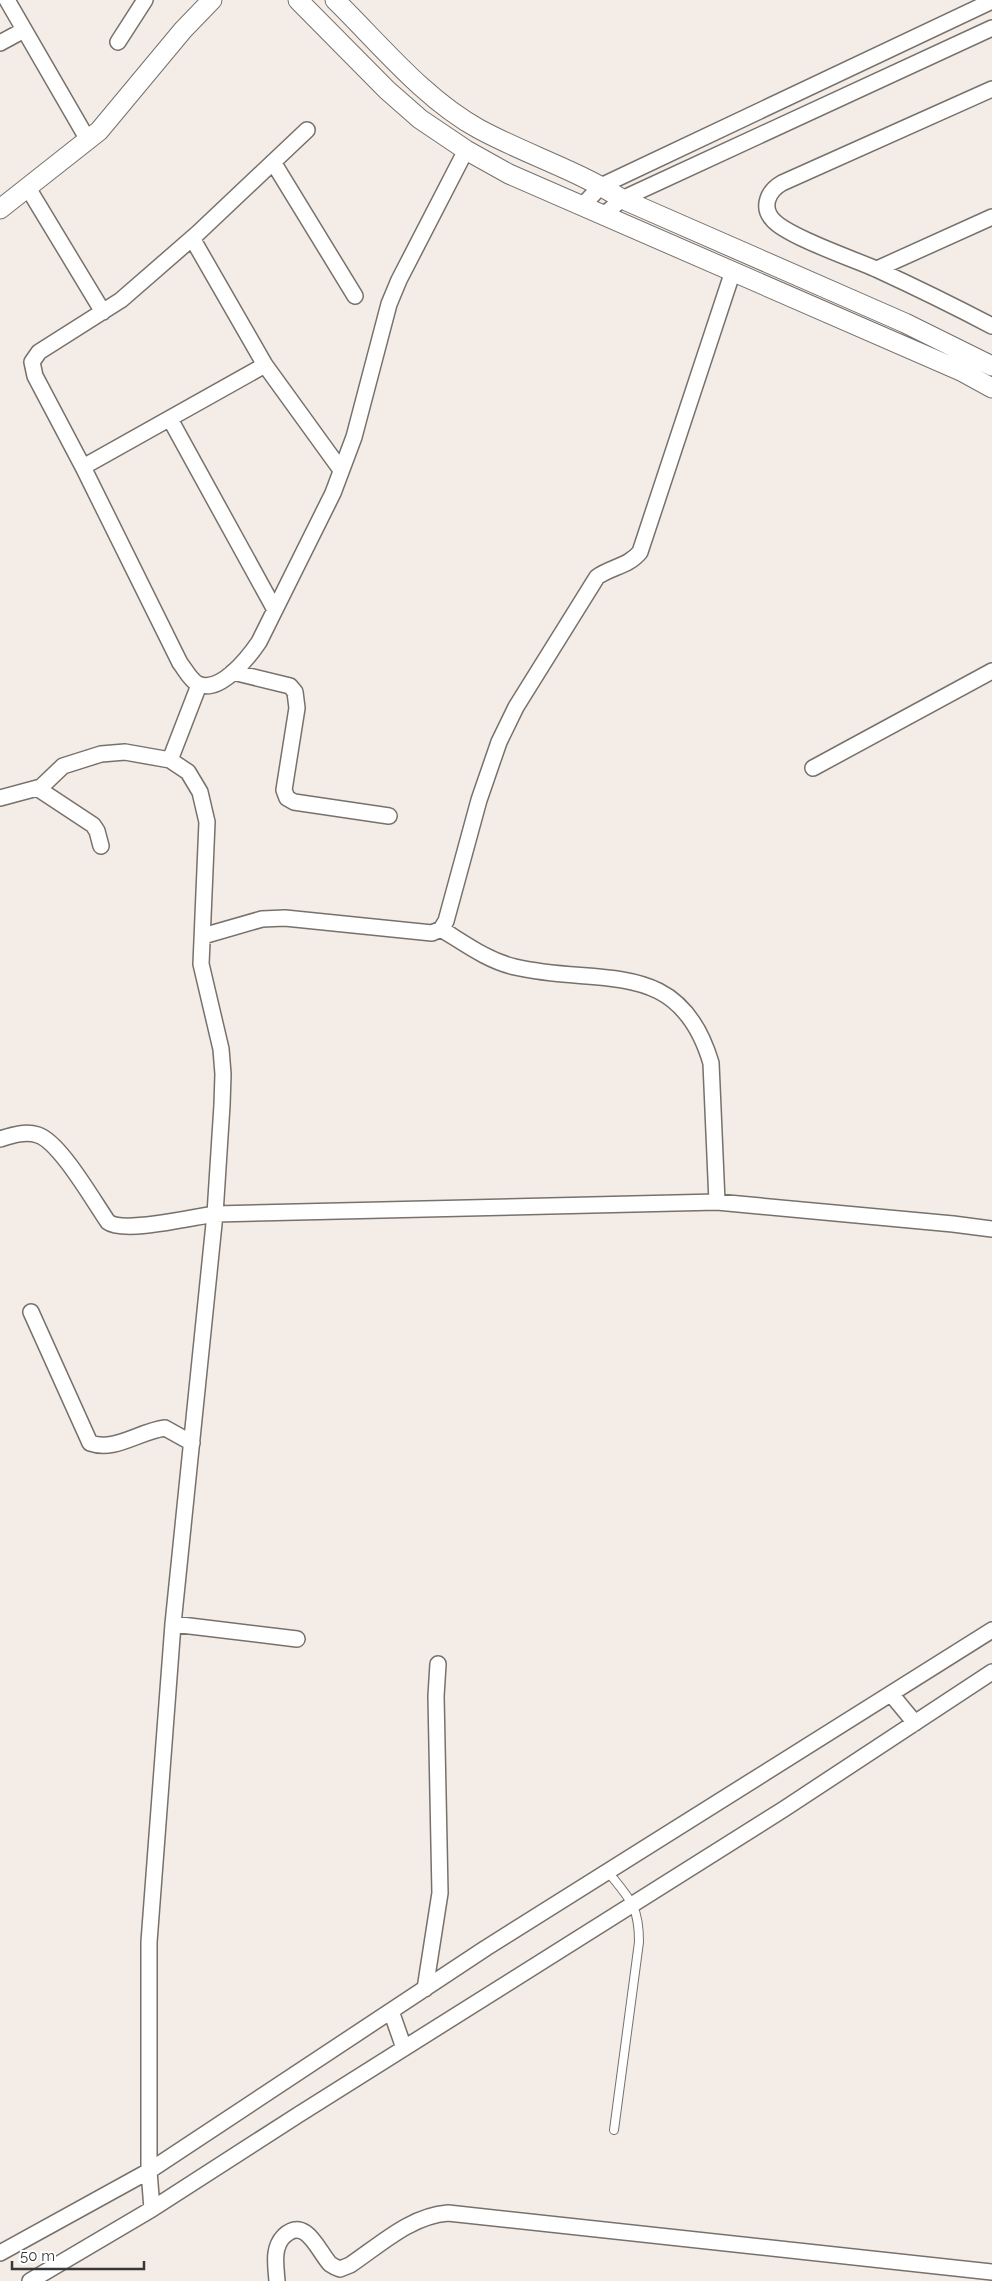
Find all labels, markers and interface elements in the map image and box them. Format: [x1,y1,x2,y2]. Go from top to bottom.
scale bar [12,2238,145,2270]
text: 50 m [20,2247,55,2265]

